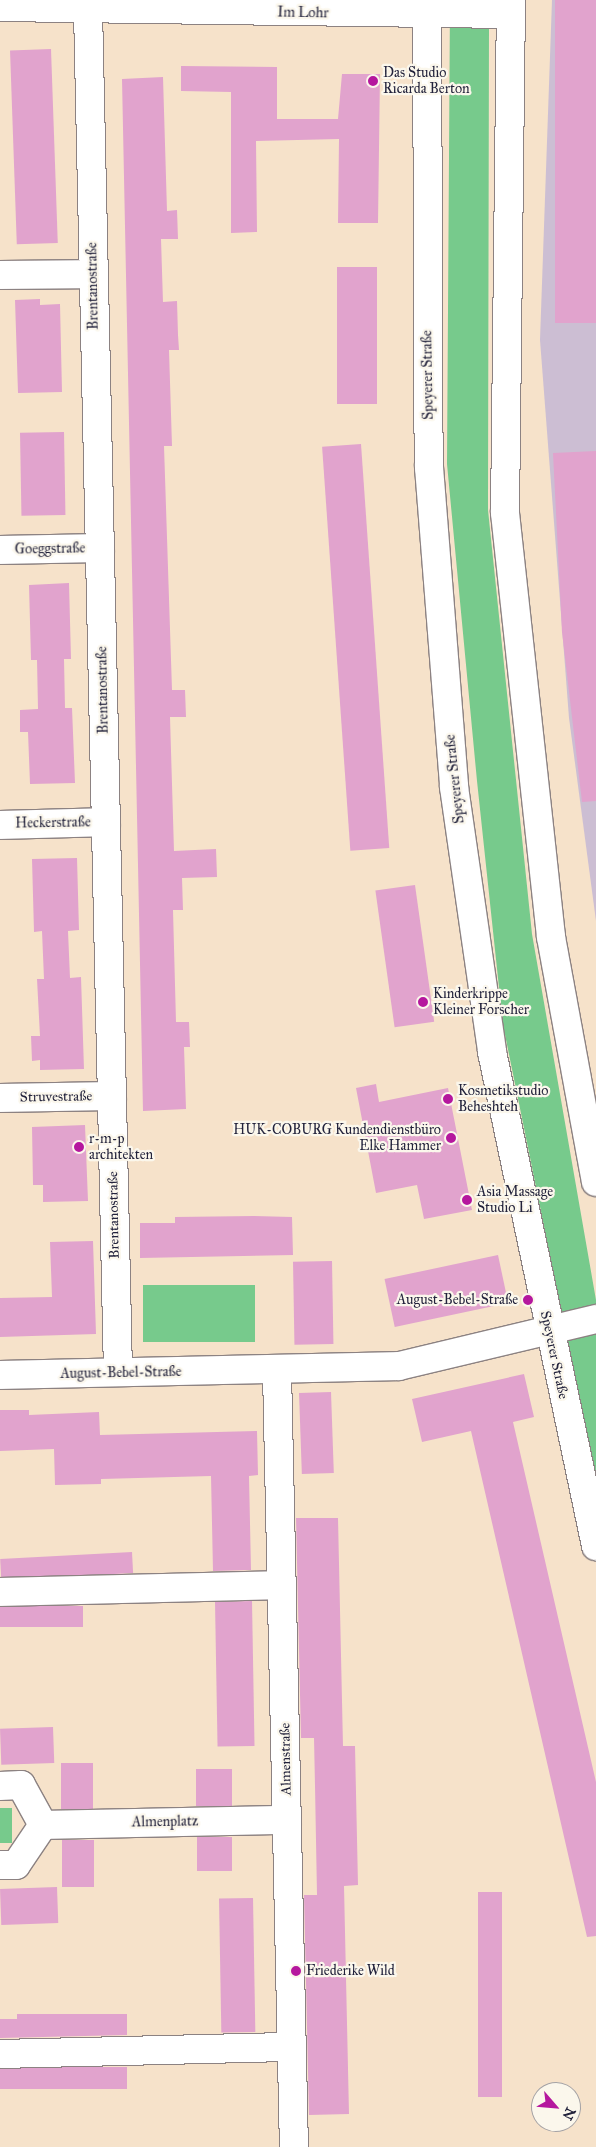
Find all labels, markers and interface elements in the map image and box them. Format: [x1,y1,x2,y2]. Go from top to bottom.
street label: Im Lohr [277,4,329,22]
place label: Das Studio Ricarda Berton [383,65,470,98]
marker: Das Studio Ricarda Berton [367,75,379,87]
street label: Brentanostraße [84,242,102,330]
street label: Speyerer Straße [419,330,437,420]
street label: Goeggstraße [15,540,85,558]
street label: Brentanostraße [94,646,112,734]
street label: Speyerer Straße [442,734,468,824]
street label: Heckerstraße [15,814,91,832]
place label: Kinderkrippe Kleiner Forscher [433,986,529,1019]
marker: Kinderkrippe Kleiner Forscher [417,996,429,1008]
place label: Kosmetikstudio Beheshteh [458,1083,548,1116]
street label: Struvestraße [20,1088,92,1106]
marker: Kosmetikstudio Beheshteh [442,1093,454,1105]
place label: HUK-COBURG Kundendienstbüro Elke Hammer [233,1122,441,1154]
place label: r-m-p architekten [89,1131,153,1164]
marker: HUK-COBURG Kundendienstbüro Elke Hammer [445,1132,457,1144]
marker: r-m-p architekten [73,1141,85,1153]
street label: Brentanostraße [105,1171,123,1259]
place label: Asia Massage Studio Li [477,1184,553,1216]
marker: Asia Massage Studio Li [461,1194,473,1206]
place label: August-Bebel-Straße [397,1292,518,1308]
marker: August-Bebel-Straße [522,1294,534,1306]
street label: Speyerer Straße [536,1309,572,1401]
street label: August-Bebel-Straße [60,1364,182,1382]
street label: Almenstraße [277,1723,295,1795]
street label: Almenplatz [132,1813,198,1831]
place label: Friederike Wild [306,1963,395,1979]
marker: Friederike Wild [290,1965,302,1977]
north arrow [531,2082,581,2132]
text: N [559,2104,579,2123]

